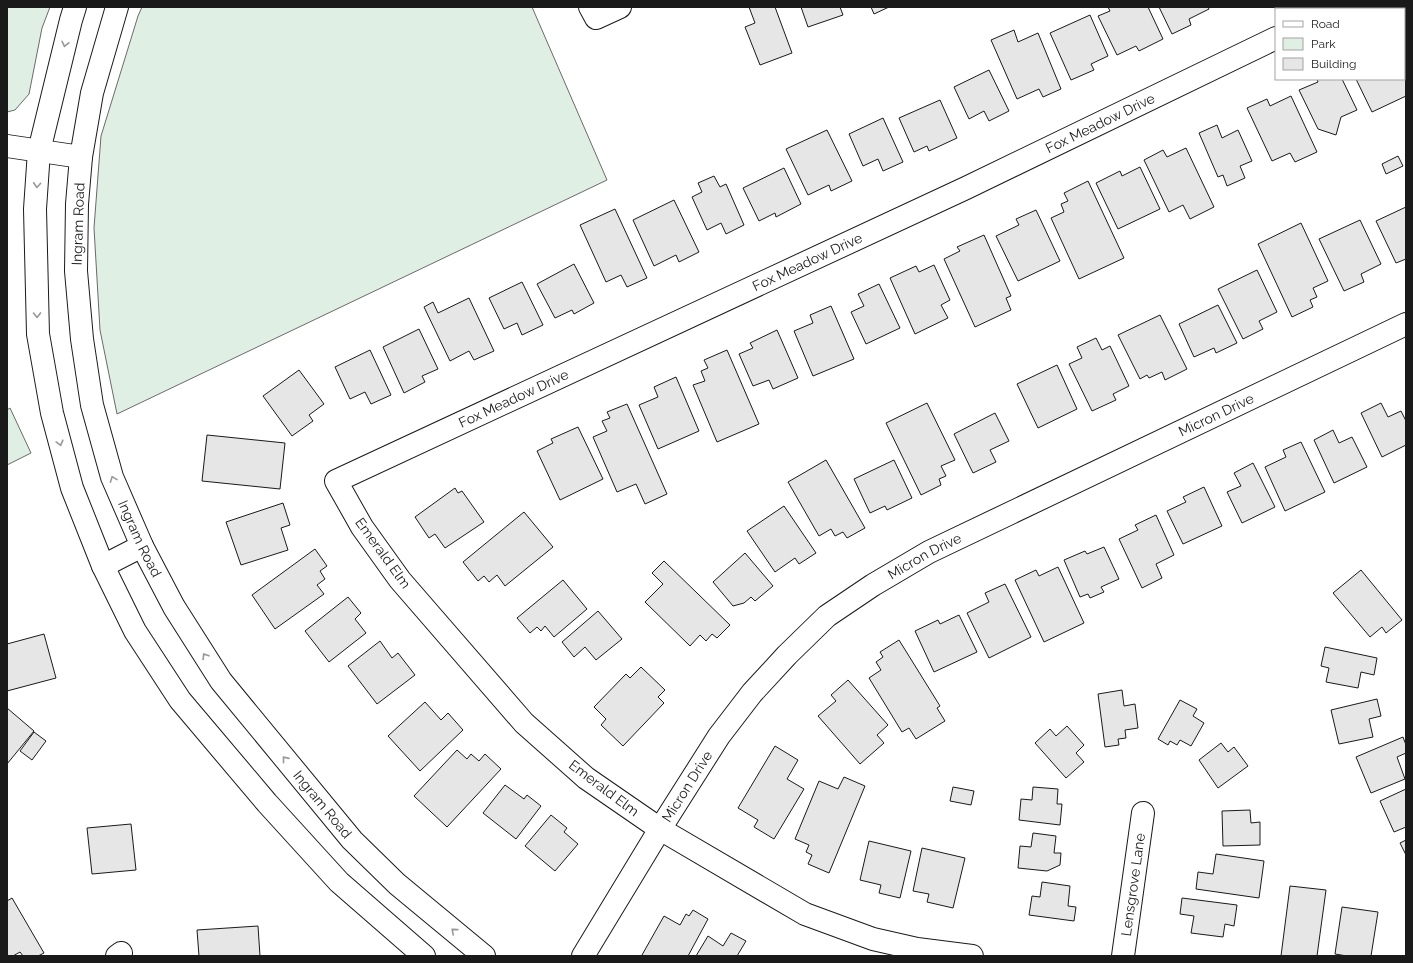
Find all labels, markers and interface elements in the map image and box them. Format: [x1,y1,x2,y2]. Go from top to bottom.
legend [1275,8,1405,80]
text: Road [1311,17,1340,31]
text: Park [1311,37,1336,51]
one-way arrow [61,41,69,48]
text: Building [1311,57,1357,71]
street label: Fox Meadow Drive [1043,90,1157,156]
one-way arrow [32,182,41,188]
street label: Ingram Road [69,182,87,266]
street label: Fox Meadow Drive [750,229,865,294]
one-way arrow [33,312,42,318]
street label: Fox Meadow Drive [456,366,571,431]
street label: Micron Drive [1176,390,1256,440]
one-way arrow [55,439,64,446]
one-way arrow [110,476,118,483]
street label: Ingram Road [115,498,165,580]
street label: Emerald Elm [352,515,414,591]
street label: Micron Drive [885,530,964,582]
one-way arrow [203,654,210,661]
street label: Micron Drive [659,748,716,825]
one-way arrow [282,756,289,764]
street label: Emerald Elm [566,757,642,819]
street label: Ingram Road [290,767,355,841]
street label: Lensgrove Lane [1118,832,1148,937]
one-way arrow [452,928,459,935]

